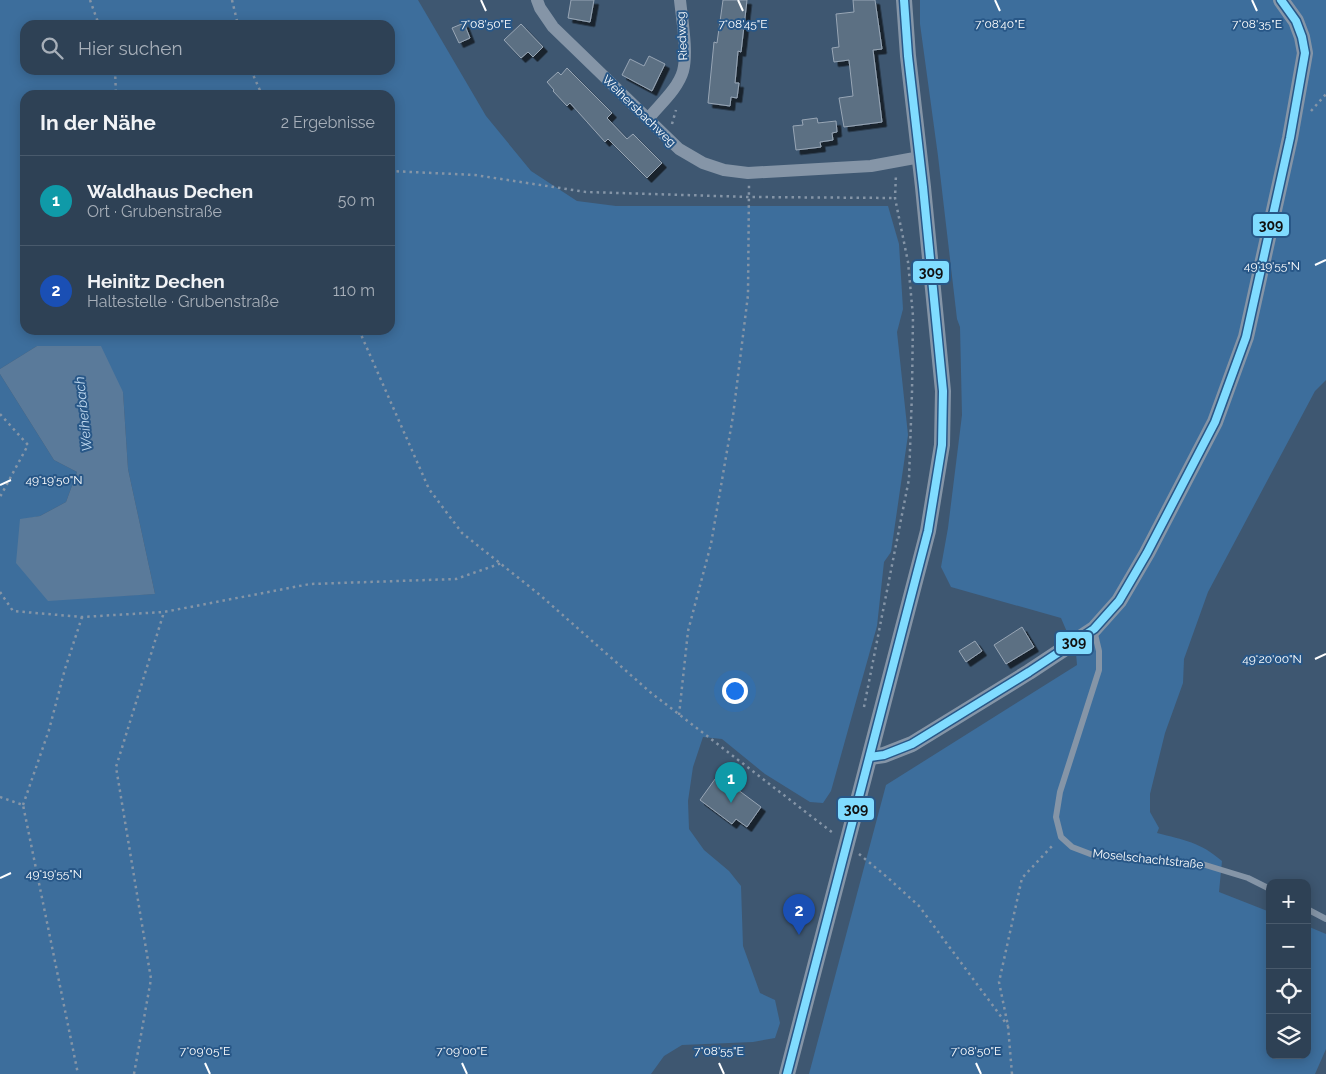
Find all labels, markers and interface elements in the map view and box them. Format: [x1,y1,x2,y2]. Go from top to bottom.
street label: Riedweg [674,11,690,61]
text: 7°08'50"E [461,17,511,31]
text: 7°08'45"E [718,17,768,31]
text: 7°08'40"E [975,17,1025,31]
text: 7°08'35"E [1232,17,1282,31]
search box [20,20,395,75]
icon: search [38,34,66,62]
text: Hier suchen [78,37,183,59]
street label: Weihersbachweg [599,72,679,150]
text: In der Nähe [40,110,156,135]
text: 2 Ergebnisse [281,113,375,132]
text: Waldhaus Dechen [87,180,253,202]
text: 1 [52,191,60,210]
text: 50 m [338,191,375,210]
text: Ort · Grubenstraße [87,202,222,221]
line badge: 309 [1252,213,1290,237]
text: 309 [1259,217,1283,233]
text: 49°19'55"N [1244,259,1300,273]
line badge: 309 [912,260,950,284]
text: 309 [919,264,943,280]
text: Heinitz Dechen [87,270,225,292]
text: 2 [51,281,61,300]
text: 110 m [333,281,375,300]
text: Haltestelle · Grubenstraße [87,292,279,311]
water label: Weiherbach [71,375,95,452]
text: 49°19'50"N [25,473,83,487]
line badge: 309 [1055,631,1093,655]
text: 309 [1062,634,1086,650]
text: 49°20'00"N [1242,652,1302,666]
your location [722,678,748,704]
pin: 1 [715,762,747,803]
line badge: 309 [837,797,875,821]
text: 309 [844,801,868,817]
street label: Moselschachtstraße [1092,846,1204,872]
text: 49°19'55"N [26,867,82,881]
map controls [1266,879,1311,1059]
button: + [1266,879,1311,924]
pin: 2 [783,894,815,935]
button: − [1266,924,1311,969]
button: locate [1266,969,1311,1014]
button: layers [1266,1014,1311,1059]
text: 7°09'05"E [180,1044,230,1058]
text: 7°09'00"E [436,1044,488,1058]
text: 7°08'55"E [694,1044,744,1058]
text: 7°08'50"E [951,1044,1001,1058]

